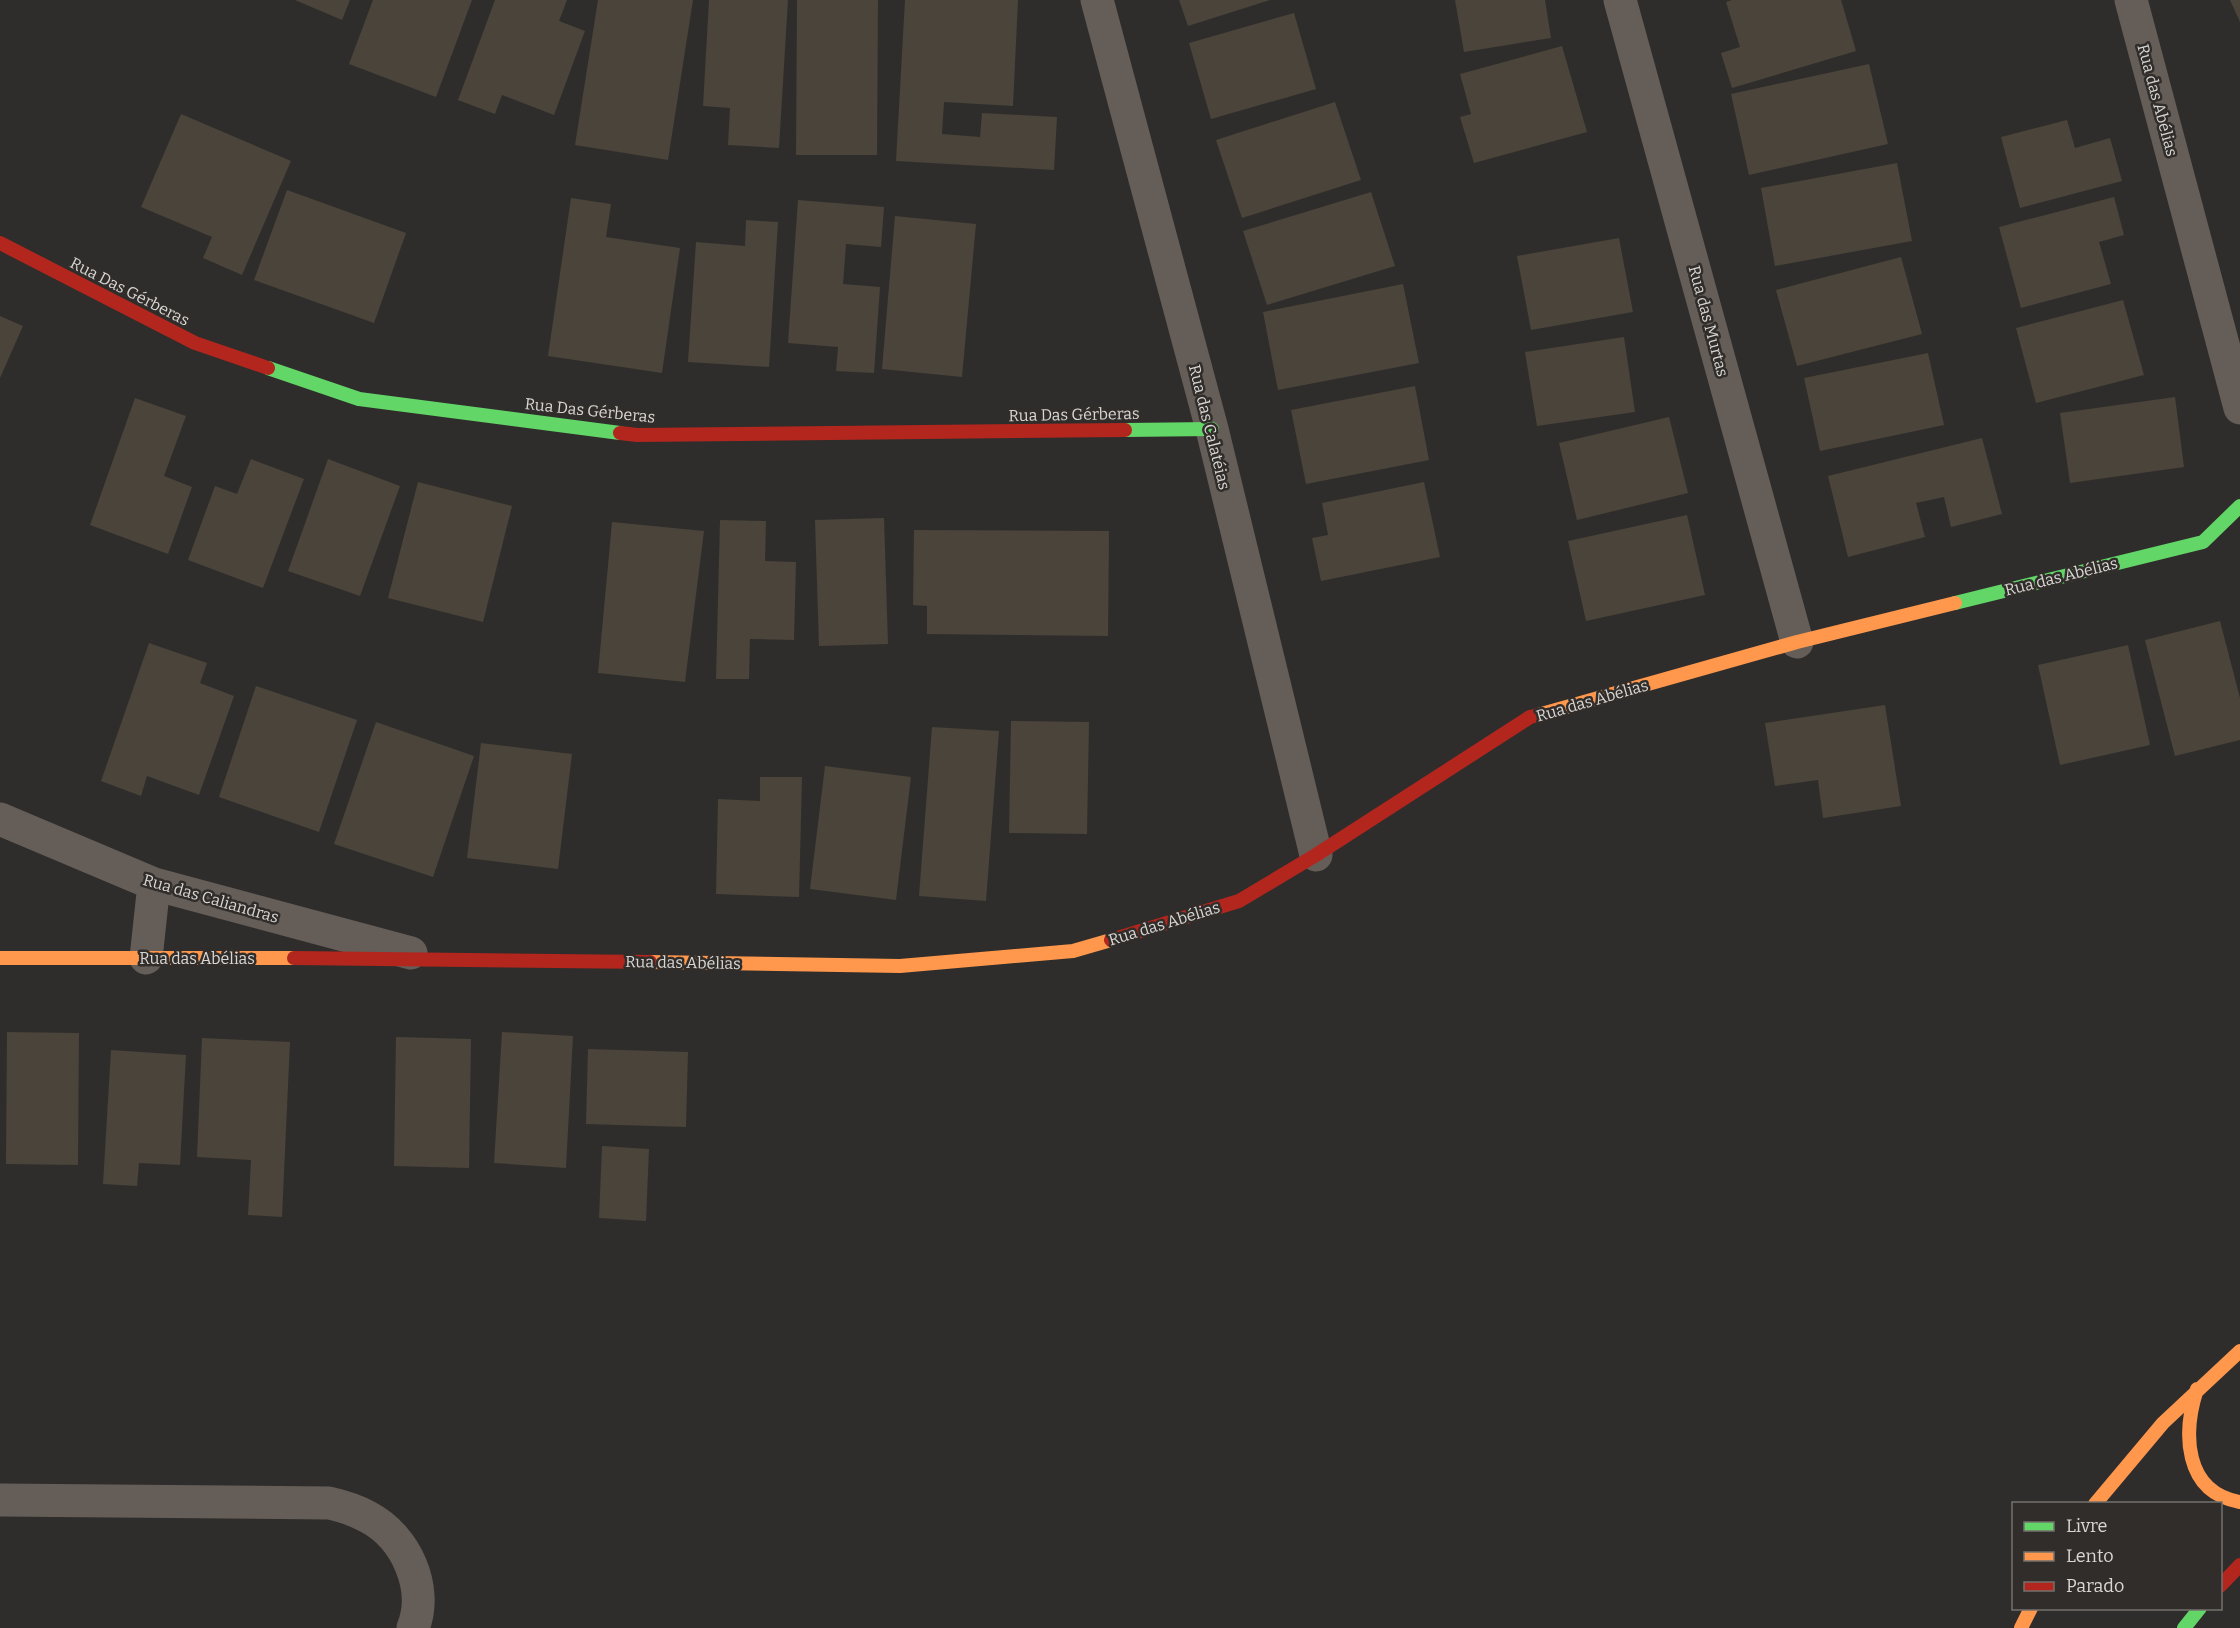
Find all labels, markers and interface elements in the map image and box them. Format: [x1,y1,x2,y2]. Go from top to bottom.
street label: Rua das Abélias [2133,42,2182,158]
street label: Rua Das Gérberas [67,253,193,330]
street label: Rua das Murtas [1685,263,1732,379]
street label: Rua das Calatéias [1185,363,1234,492]
street label: Rua Das Gérberas [524,394,656,427]
street label: Rua Das Gérberas [1008,404,1140,425]
street label: Rua das Abélias [2003,553,2120,600]
street label: Rua das Abélias [1534,675,1650,726]
street label: Rua das Caliandras [141,870,281,927]
street label: Rua das Abélias [1106,897,1222,949]
street label: Rua das Abélias [139,949,255,968]
street label: Rua das Abélias [625,952,741,973]
legend [2012,1502,2222,1610]
text: Livre [2066,1515,2107,1537]
text: Lento [2066,1545,2114,1567]
text: Parado [2066,1575,2124,1597]

